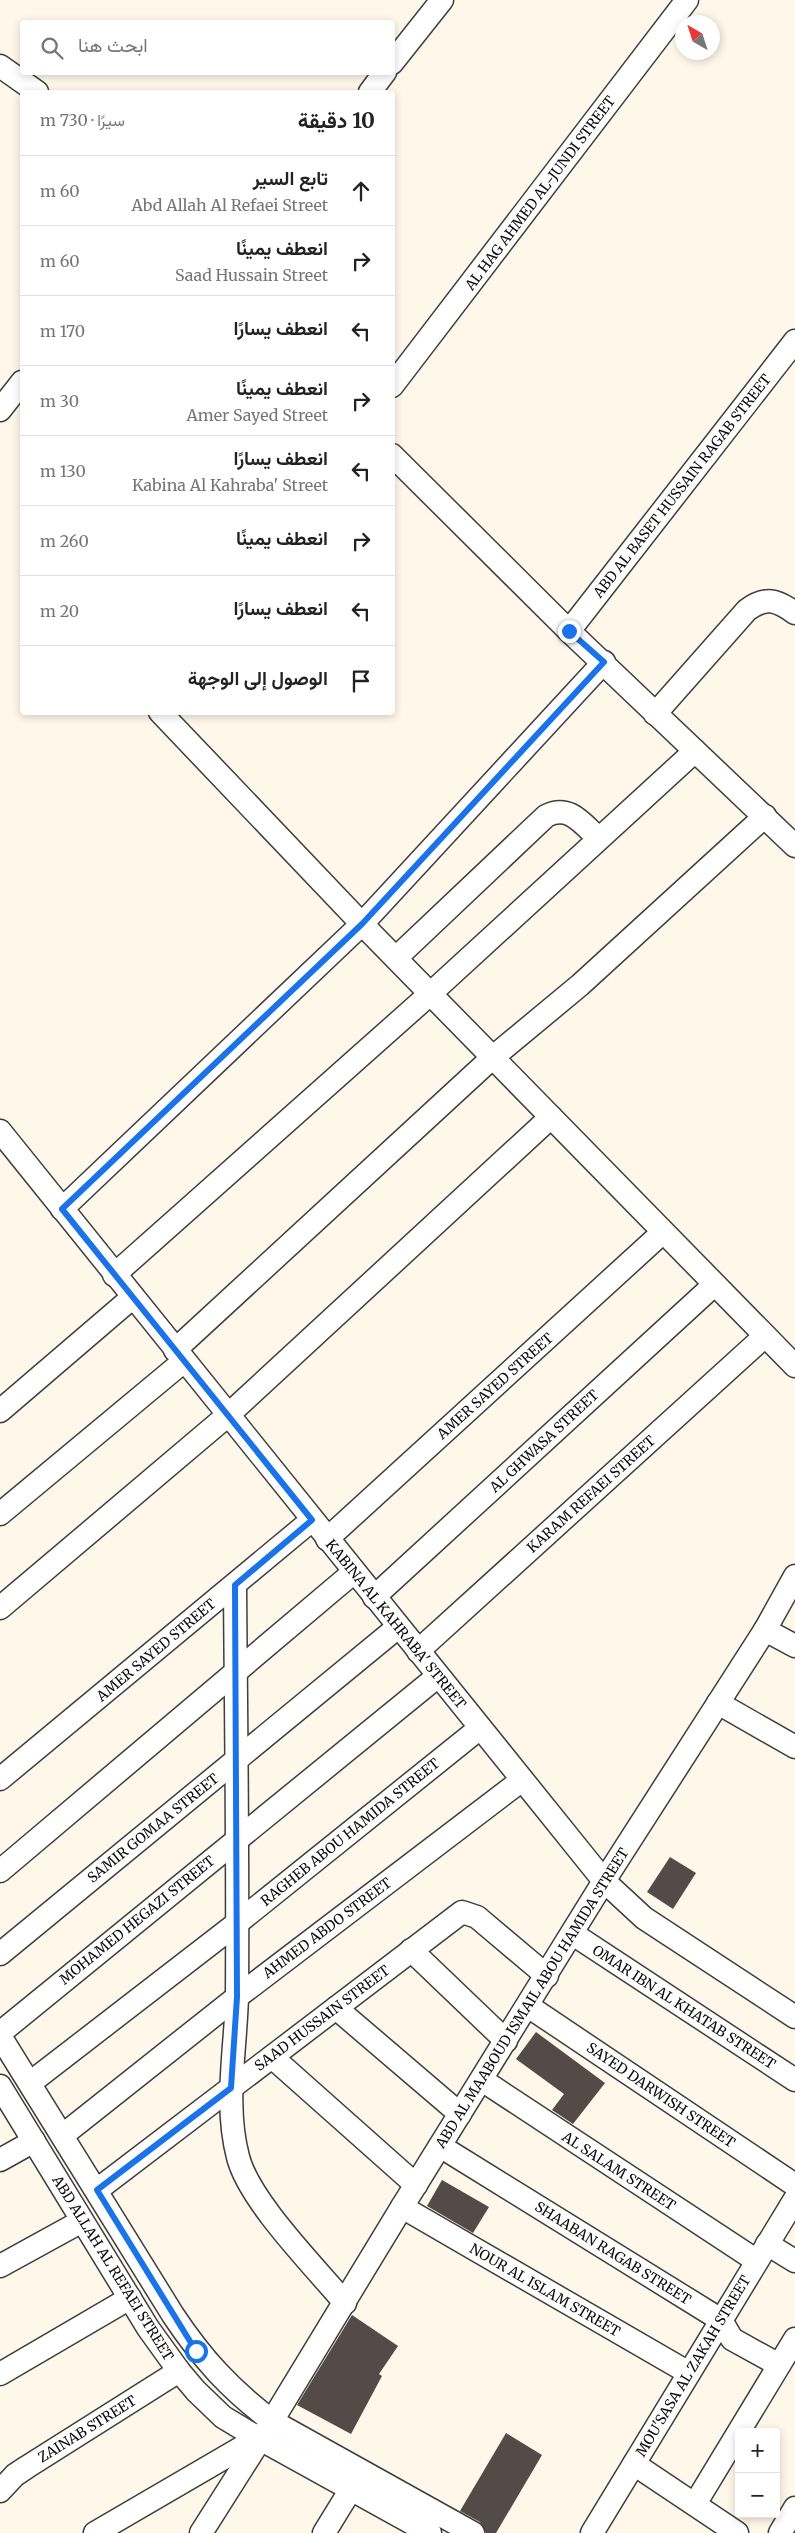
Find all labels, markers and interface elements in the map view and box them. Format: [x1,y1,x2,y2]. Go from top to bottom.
north arrow [675,15,720,60]
search box [20,20,395,75]
text: ابحث هنا [78,33,148,57]
icon: search [38,34,66,62]
street label: AL HAG AHMED AL-JUNDI STREET [460,92,619,295]
text: 10 دقيقة [298,107,375,134]
text: سيرًا · 730 m [40,110,125,130]
text: تابع السير [253,166,328,190]
icon: ahead [347,177,375,205]
text: 60 m [40,181,80,201]
text: Abd Allah Al Refaei Street [132,195,328,215]
text: انعطف يمينًا [236,236,328,260]
icon: right [347,247,375,275]
text: 60 m [40,251,80,271]
text: Saad Hussain Street [175,265,328,285]
text: انعطف يسارًا [234,316,328,340]
icon: left [347,317,375,345]
text: 170 m [40,321,85,341]
street label: ABD AL BASET HUSSAIN RAGAB STREET [589,370,775,602]
text: انعطف يمينًا [236,376,328,400]
icon: right [347,387,375,415]
text: 30 m [40,391,79,411]
text: Amer Sayed Street [186,405,328,425]
text: انعطف يسارًا [234,446,328,470]
icon: left [347,457,375,485]
text: 130 m [40,461,86,481]
text: Kabina Al Kahraba' Street [132,475,328,495]
text: انعطف يمينًا [236,526,328,550]
icon: right [347,527,375,555]
text: 260 m [40,531,89,551]
text: انعطف يسارًا [234,596,328,620]
icon: left [347,597,375,625]
text: 20 m [40,601,79,621]
route end [558,620,581,643]
text: الوصول إلى الوجهة [188,666,328,690]
icon: arrive [347,667,375,695]
street label: AMER SAYED STREET [432,1329,557,1444]
street label: AL GHWASA STREET [485,1386,602,1497]
street label: KARAM REFAEI STREET [523,1431,659,1556]
street label: KABINA AL KAHRABA' STREET [322,1536,470,1713]
street label: AMER SAYED STREET [92,1595,220,1706]
street label: RAGHEB ABOU HAMIDA STREET [257,1754,443,1910]
street label: SAMIR GOMAA STREET [84,1769,223,1887]
street label: ABD AL MAABOUD ISMAIL ABOU HAMIDA STREET [431,1844,633,2152]
street label: MOHAMED HEGAZI STREET [56,1852,218,1988]
street label: AHMED ABDO STREET [258,1874,395,1983]
street label: OMAR IBN AL KHATAB STREET [589,1941,779,2073]
street label: SAAD HUSSAIN STREET [251,1961,393,2075]
street label: SAYED DARWISH STREET [583,2038,739,2152]
street label: AL SALAM STREET [558,2127,679,2215]
street label: ABD ALLAH AL REFAEI STREET [48,2171,178,2364]
street label: SHAABAN RAGAB STREET [532,2197,695,2309]
street label: NOUR AL ISLAM STREET [466,2239,624,2341]
street label: MOU'SASA AL ZAKAH STREET [632,2272,754,2460]
route start [185,2340,208,2363]
street label: ZAINAB STREET [34,2391,140,2466]
map controls [735,2428,780,2518]
button: + [735,2428,780,2473]
button: − [735,2473,780,2518]

